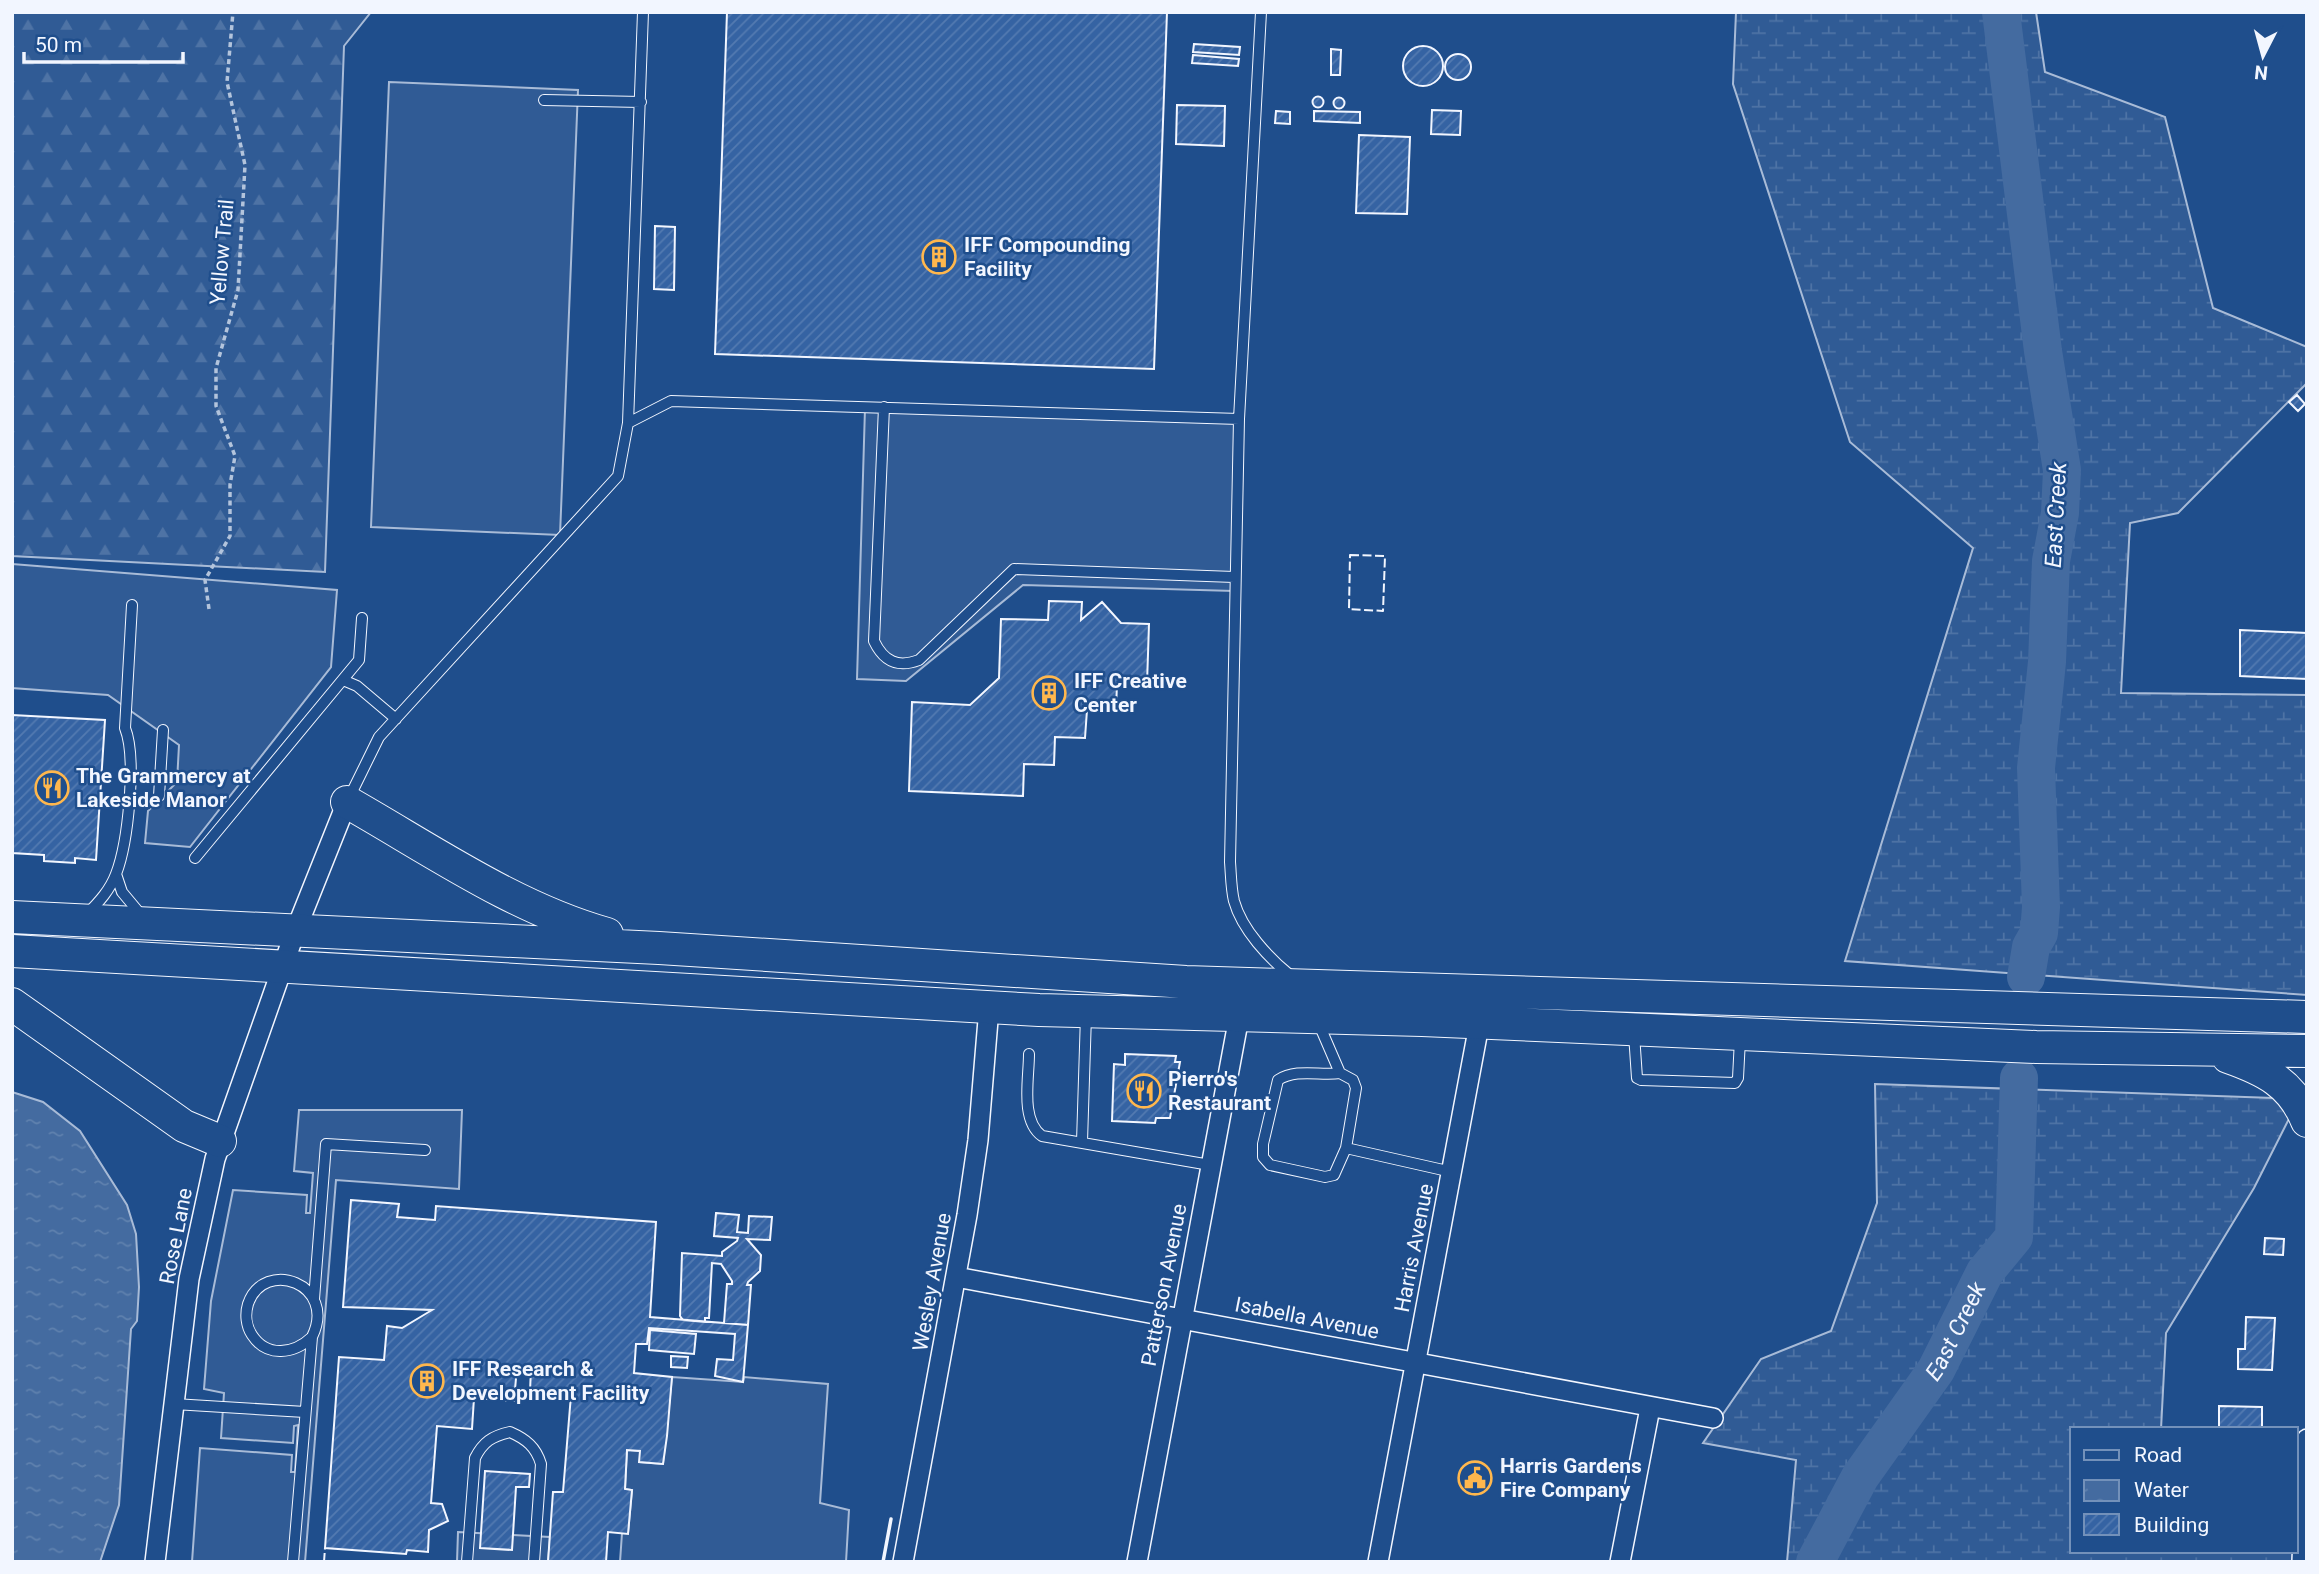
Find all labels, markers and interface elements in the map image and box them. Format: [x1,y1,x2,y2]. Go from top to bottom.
scale bar [24,21,184,65]
north arrow [2228,21,2298,91]
text: 50 m [35,33,82,57]
text: N [2253,60,2269,85]
street label: Yellow Trail [205,198,239,306]
place label: IFF Compounding Facility [964,233,1131,281]
building icon: IFF Compounding Facility [920,238,958,276]
water label: East Creek [2040,461,2072,569]
place label: IFF Creative Center [1074,669,1187,717]
building icon: IFF Creative Center [1030,674,1068,712]
place label: The Grammercy at Lakeside Manor [76,764,251,812]
restaurant icon: The Grammercy at Lakeside Manor [33,769,71,807]
place label: Pierro's Restaurant [1168,1067,1271,1115]
restaurant icon: Pierro's Restaurant [1125,1072,1163,1110]
street label: Harris Avenue [1390,1182,1438,1314]
street label: Rose Lane [155,1186,197,1286]
street label: Patterson Avenue [1136,1202,1192,1368]
street label: Wesley Avenue [908,1211,956,1353]
water label: East Creek [1919,1277,1992,1386]
street label: Isabella Avenue [1233,1292,1381,1344]
place label: IFF Research & Development Facility [452,1357,650,1405]
building icon: IFF Research & Development Facility [408,1362,446,1400]
legend [2070,1427,2298,1553]
text: Road [2134,1443,2182,1467]
place label: Harris Gardens Fire Company [1500,1454,1642,1502]
public building icon: Harris Gardens Fire Company [1456,1459,1494,1497]
text: Water [2134,1478,2189,1502]
text: Building [2134,1513,2209,1537]

